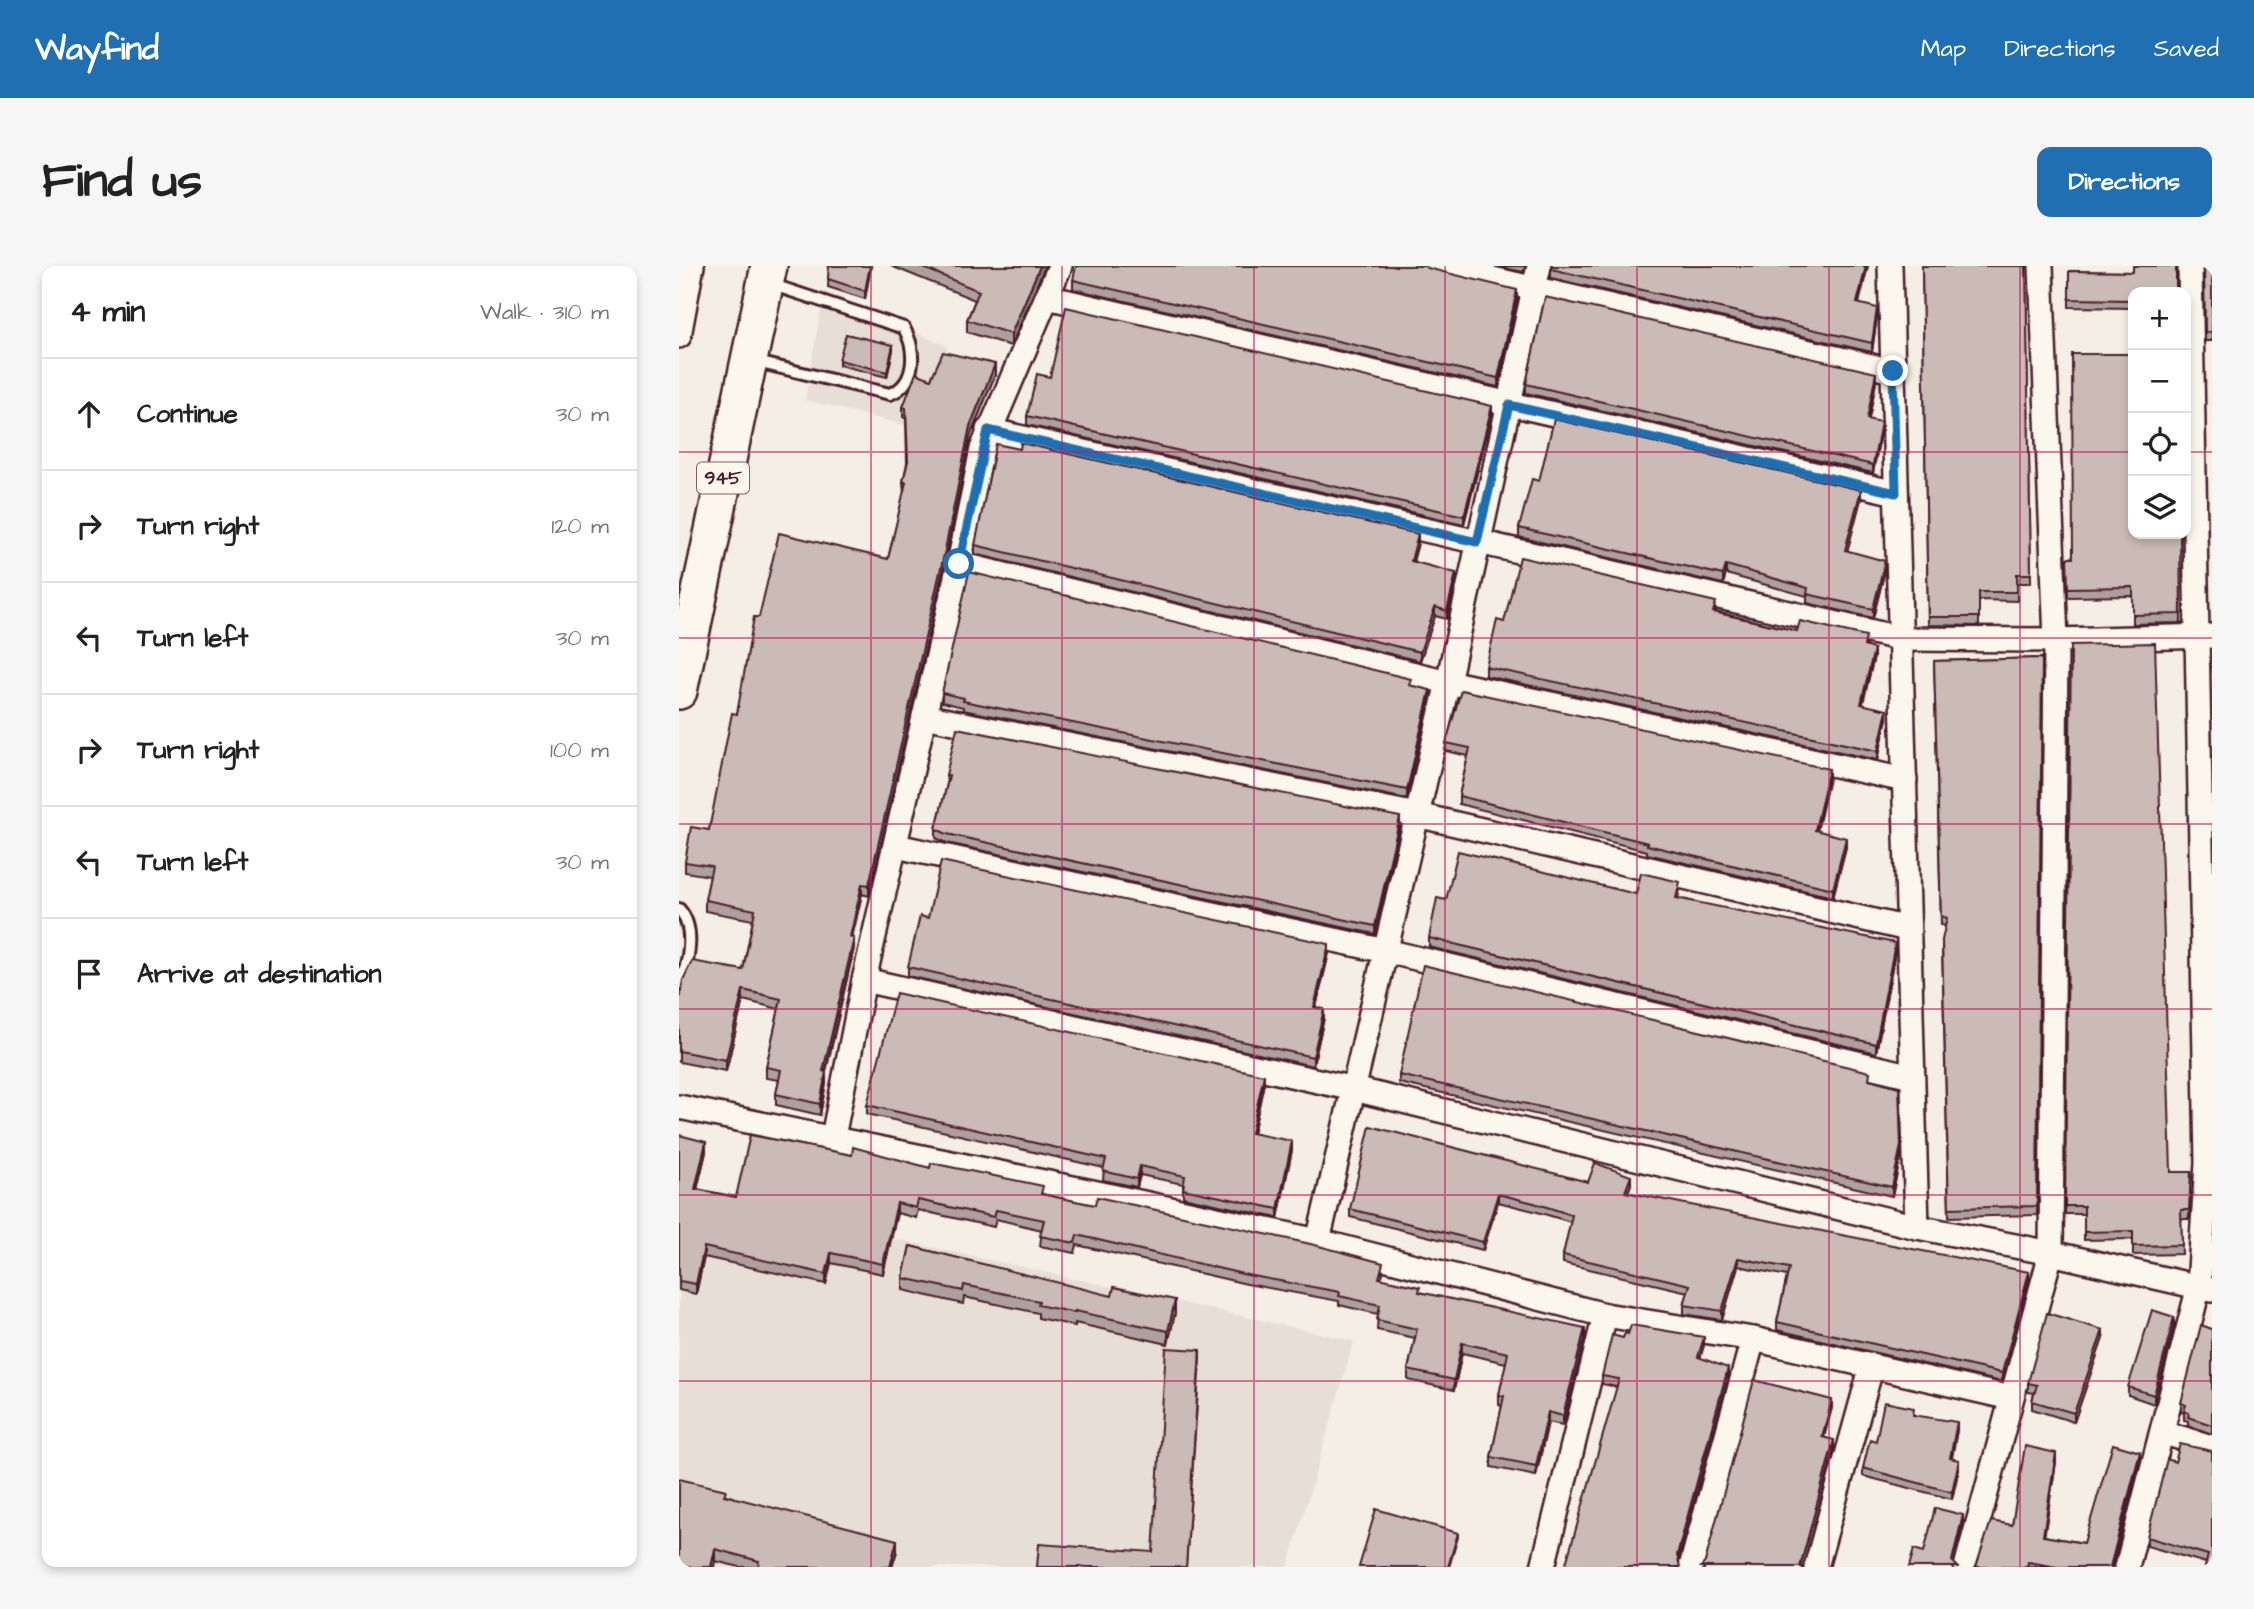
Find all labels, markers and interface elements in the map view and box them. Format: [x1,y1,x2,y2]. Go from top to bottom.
text: Wayfind [35,26,159,72]
text: Map [1921,32,1966,66]
text: Directions [2004,32,2116,66]
text: Saved [2154,32,2219,66]
button: Directions [2037,147,2212,217]
text: Find us [42,148,202,216]
map controls [2128,287,2191,539]
button: + [2128,287,2191,350]
text: 4 min [70,291,145,333]
text: Walk · 310 m [480,296,609,328]
button: − [2128,350,2191,413]
route end [1877,355,1908,386]
icon: ahead [70,395,108,433]
text: Continue [137,396,238,432]
text: 30 m [556,398,609,430]
button: locate [2128,413,2191,476]
road number: 945 [697,462,749,494]
button: layers [2128,476,2191,539]
icon: right [70,507,108,545]
text: Turn right [137,508,259,544]
text: 120 m [551,510,609,542]
route start [943,548,974,579]
icon: left [70,619,108,657]
text: Turn left [137,620,248,656]
text: 30 m [556,622,609,654]
icon: right [70,731,108,769]
text: Turn right [137,732,259,768]
text: 100 m [550,734,609,766]
icon: left [70,843,108,881]
text: Turn left [137,844,248,880]
text: 30 m [556,846,609,878]
icon: arrive [70,955,108,993]
text: Arrive at destination [137,956,382,992]

